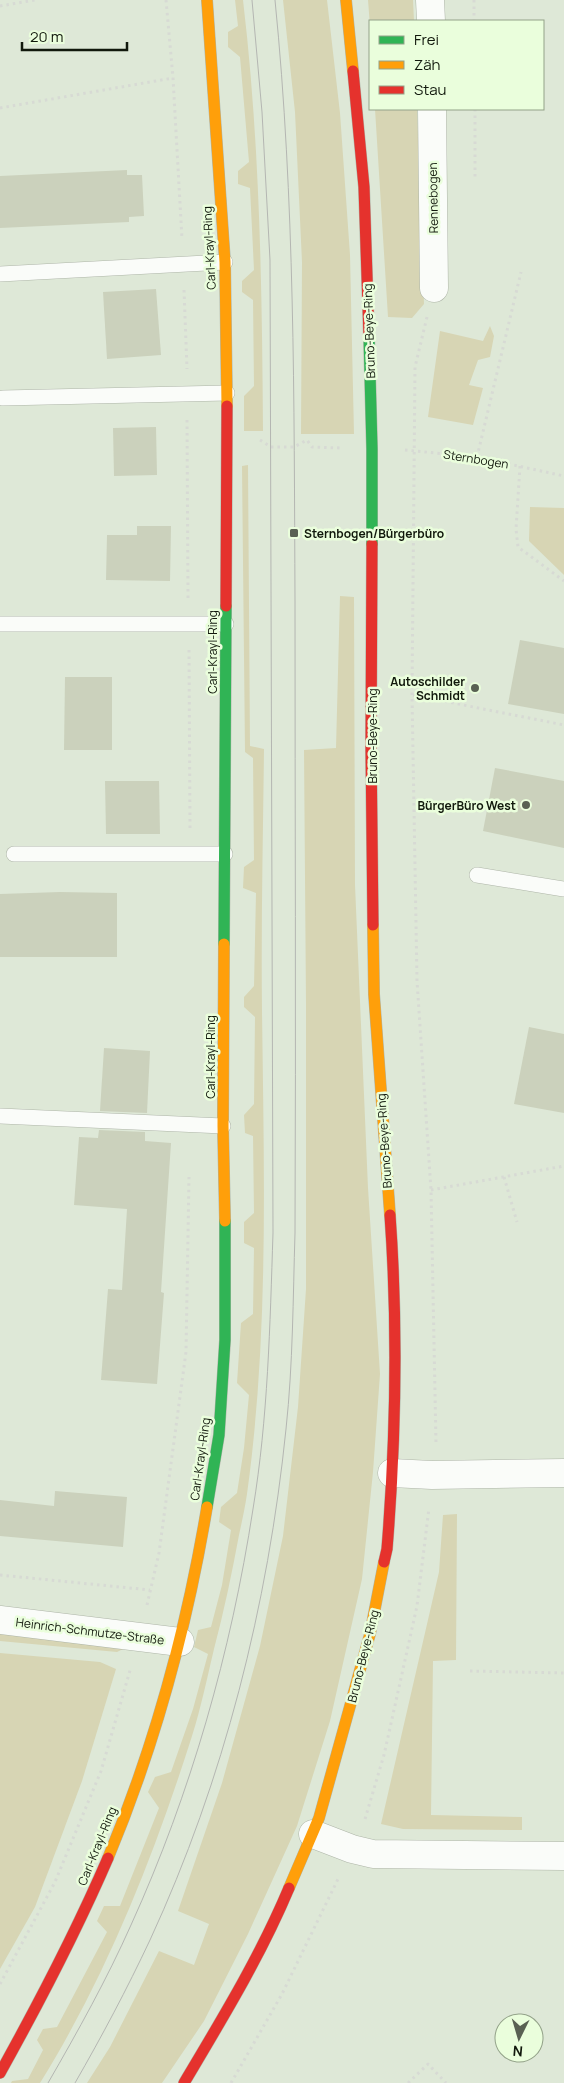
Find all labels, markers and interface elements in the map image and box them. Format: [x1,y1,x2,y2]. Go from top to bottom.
scale bar [22,20,128,52]
legend [369,20,544,110]
text: 20 m [30,26,63,47]
text: Frei [414,29,439,50]
text: Zäh [414,54,441,75]
text: Stau [414,79,447,100]
street label: Rennebogen [424,162,442,234]
street label: Carl-Krayl-Ring [198,206,220,290]
street label: Bruno-Beye-Ring [359,283,379,379]
street label: Sternbogen [442,445,510,473]
place label: Sternbogen/Bürgerbüro [304,525,444,542]
marker: Sternbogen/Bürgerbüro [288,527,300,539]
street label: Carl-Krayl-Ring [204,610,221,694]
place label: Autoschilder Schmidt [390,673,465,704]
marker: Autoschilder Schmidt [469,682,481,694]
street label: Bruno-Beye-Ring [364,688,381,784]
place label: BürgerBüro West [418,797,516,814]
marker: BürgerBüro West [520,799,532,811]
street label: Carl-Krayl-Ring [202,1015,219,1099]
street label: Bruno-Beye-Ring [372,1093,396,1189]
street label: Carl-Krayl-Ring [186,1416,214,1502]
street label: Bruno-Beye-Ring [343,1608,383,1704]
street label: Heinrich-Schmutze-Straße [15,1613,165,1649]
street label: Carl-Krayl-Ring [73,1804,121,1888]
north arrow [494,2013,544,2063]
text: N [512,2042,524,2061]

